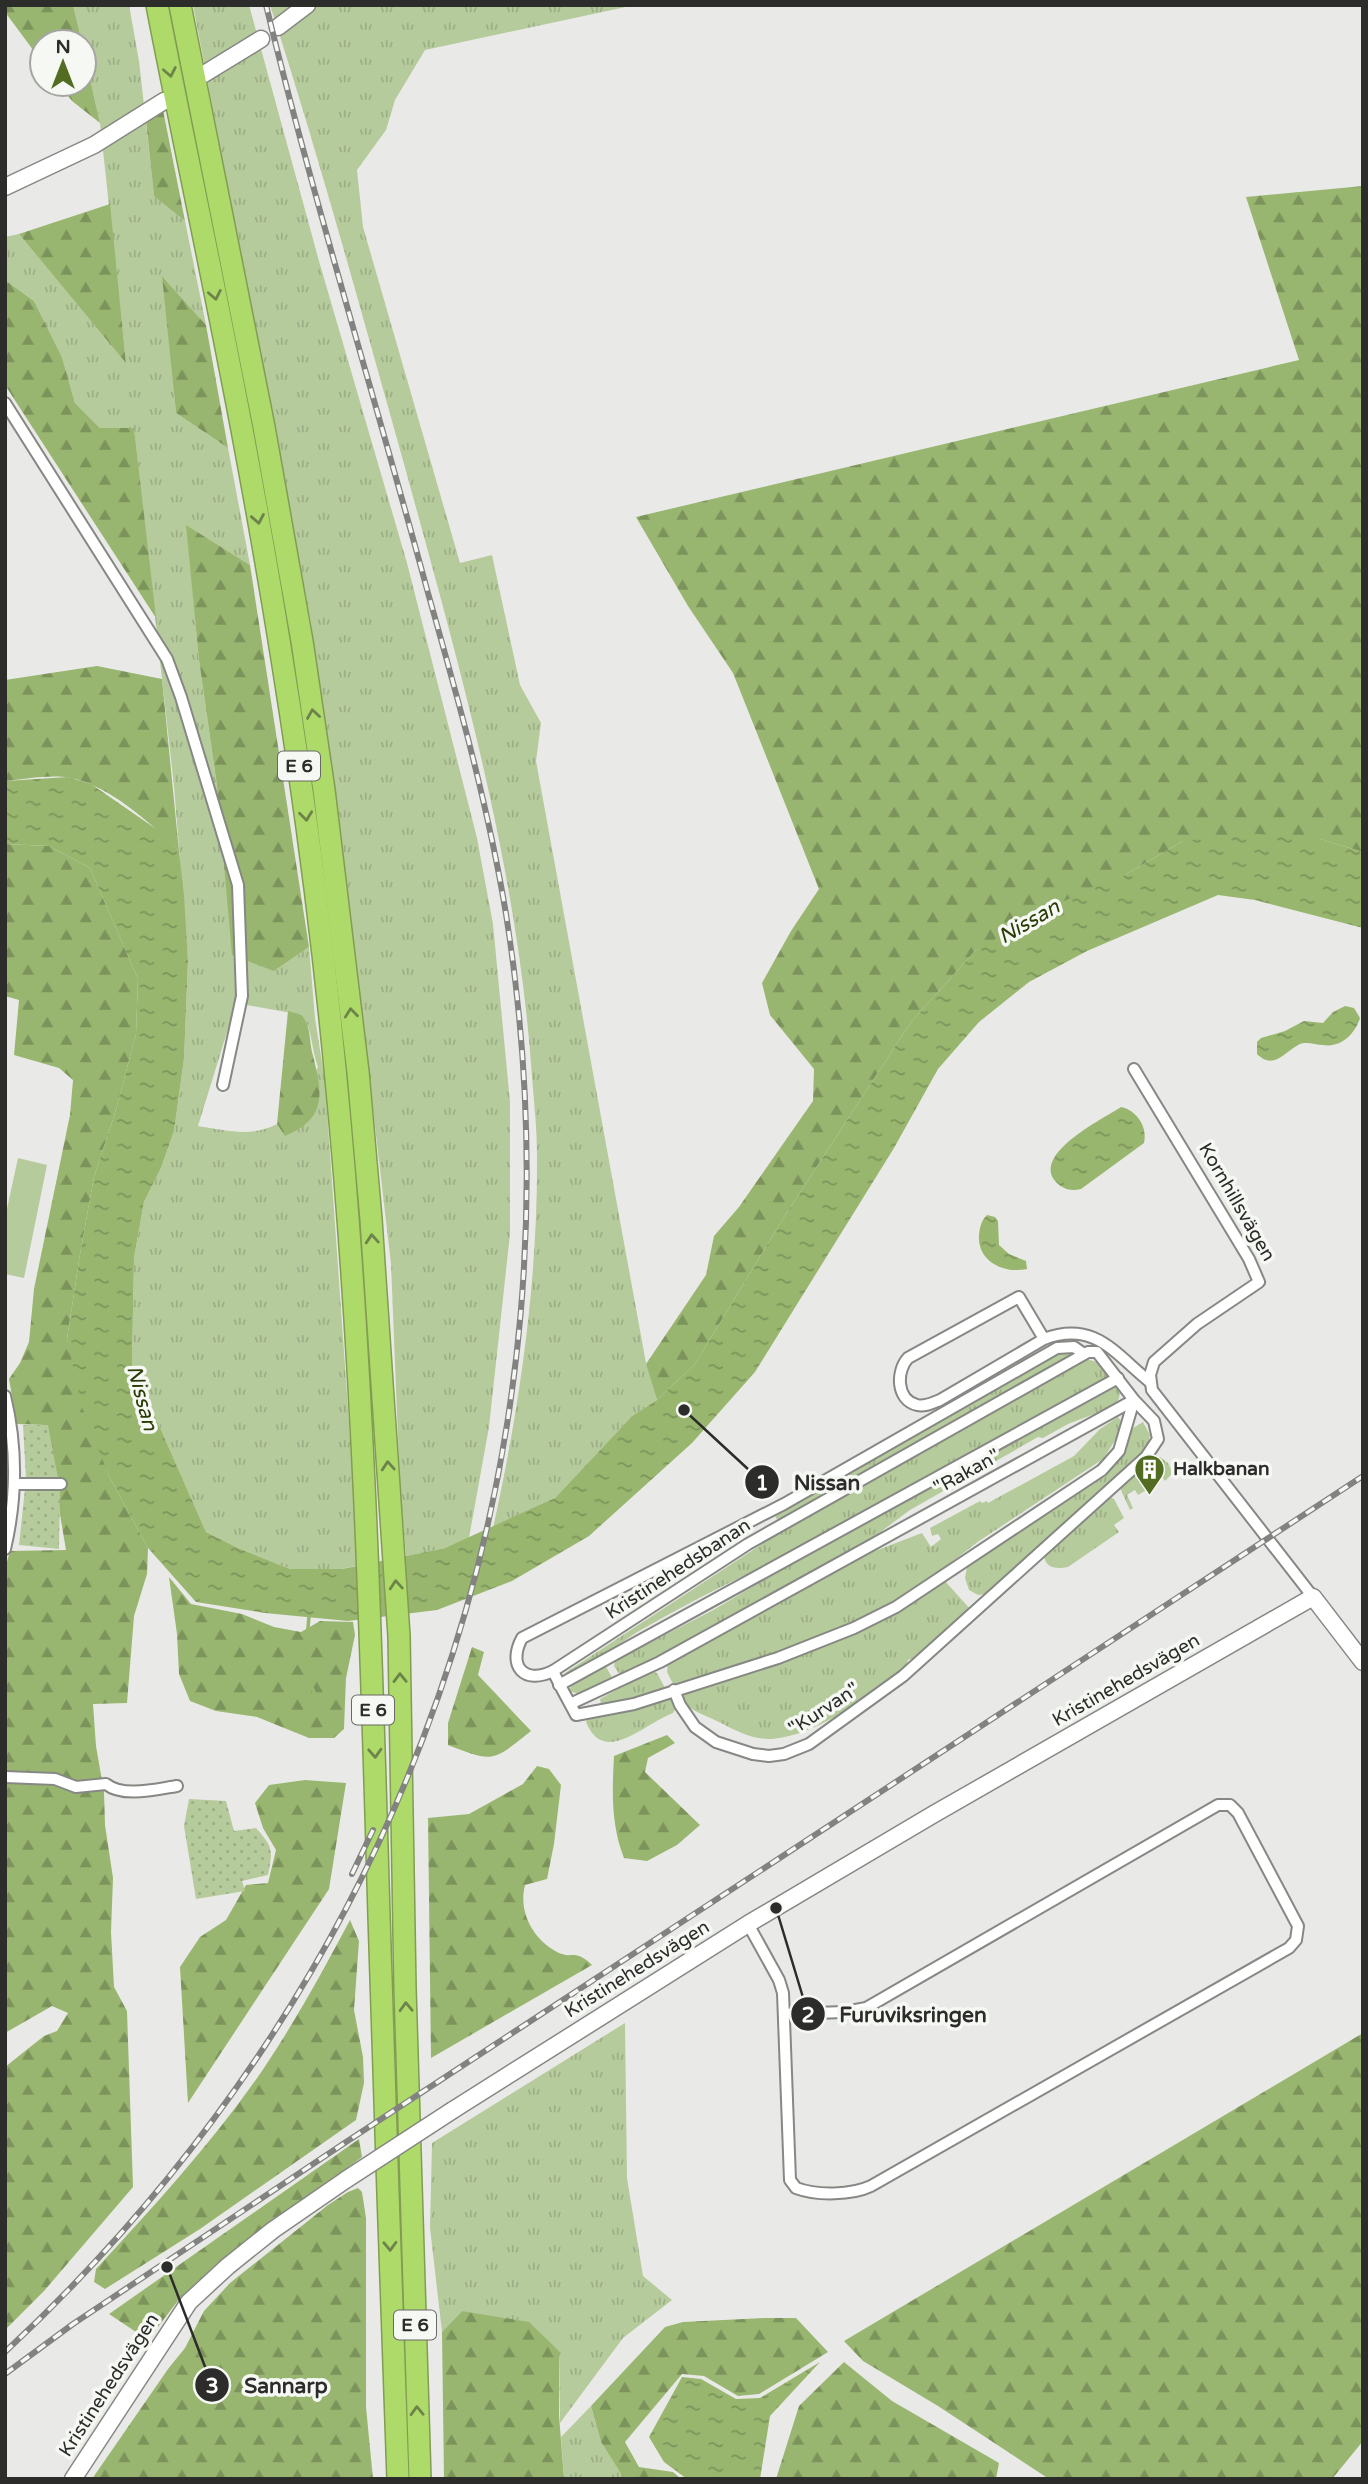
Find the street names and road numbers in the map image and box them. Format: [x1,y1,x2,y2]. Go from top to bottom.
road number: E 6 [278,752,320,780]
street label: Kornhillsvägen [1194,1139,1280,1265]
street label: "Rakan" [930,1445,1004,1499]
street label: Kristinehedsbanan [602,1514,754,1624]
street label: Kristinehedsvägen [1048,1629,1204,1731]
street label: "Kurvan" [785,1678,863,1740]
road number: E 6 [352,1695,394,1724]
street label: Kristinehedsvägen [561,1916,713,2022]
street label: Kristinehedsvägen [54,2309,164,2461]
road number: E 6 [394,2311,436,2340]

